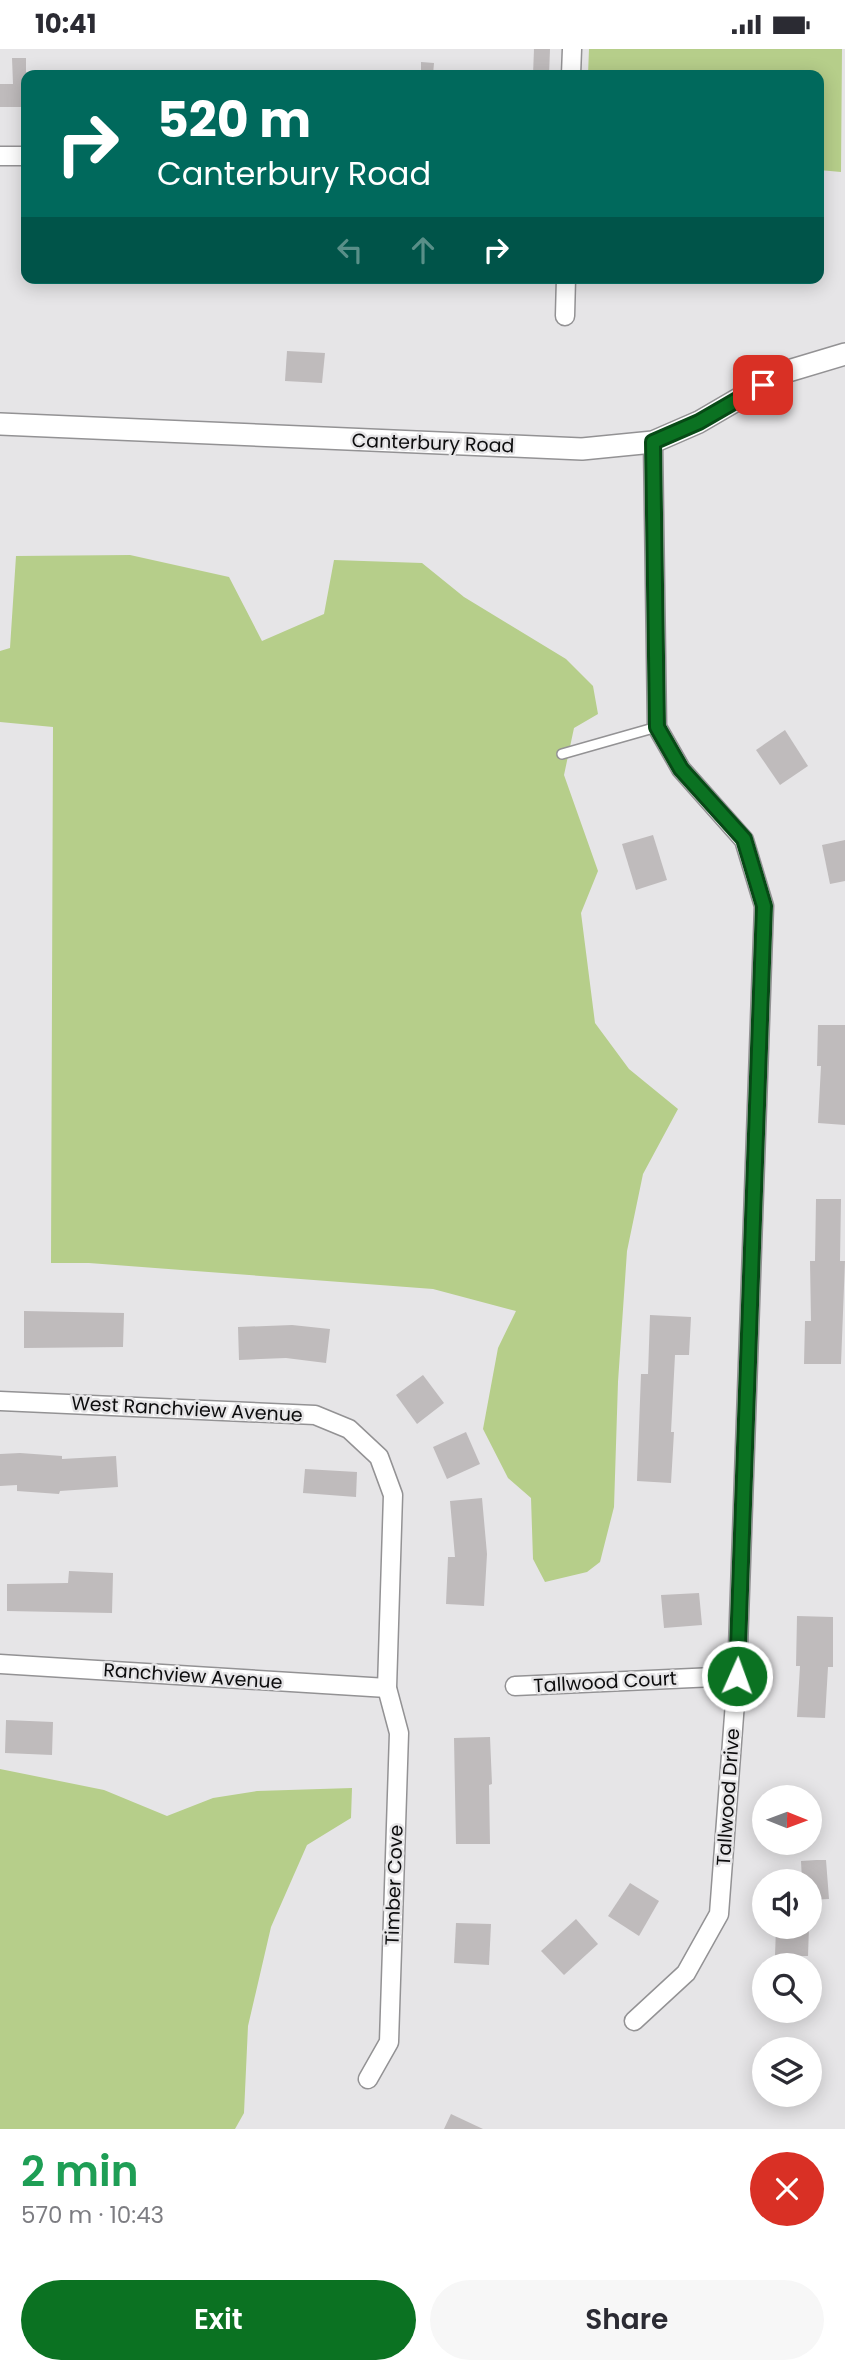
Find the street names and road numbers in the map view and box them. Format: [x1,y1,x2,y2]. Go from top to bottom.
street label: Canterbury Road [351,427,515,459]
street label: West Ranchview Avenue [71,1389,303,1429]
street label: Ranchview Avenue [103,1656,283,1696]
street label: Tallwood Court [533,1665,677,1699]
street label: Tallwood Drive [710,1727,746,1867]
street label: Timber Cove [378,1824,410,1946]

